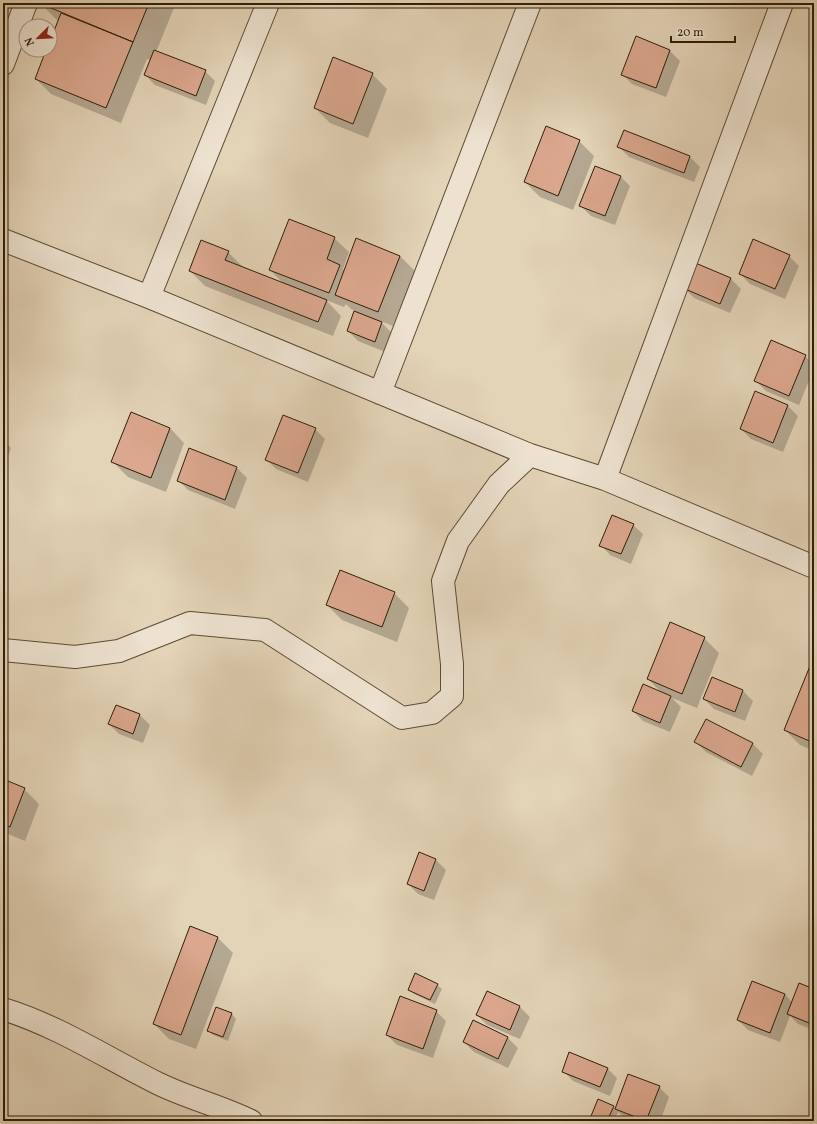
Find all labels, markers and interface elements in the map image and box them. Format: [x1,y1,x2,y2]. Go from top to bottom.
north arrow [18,18,58,58]
scale bar [671,18,735,44]
text: 20 m [677,25,704,41]
text: N [22,35,39,48]

